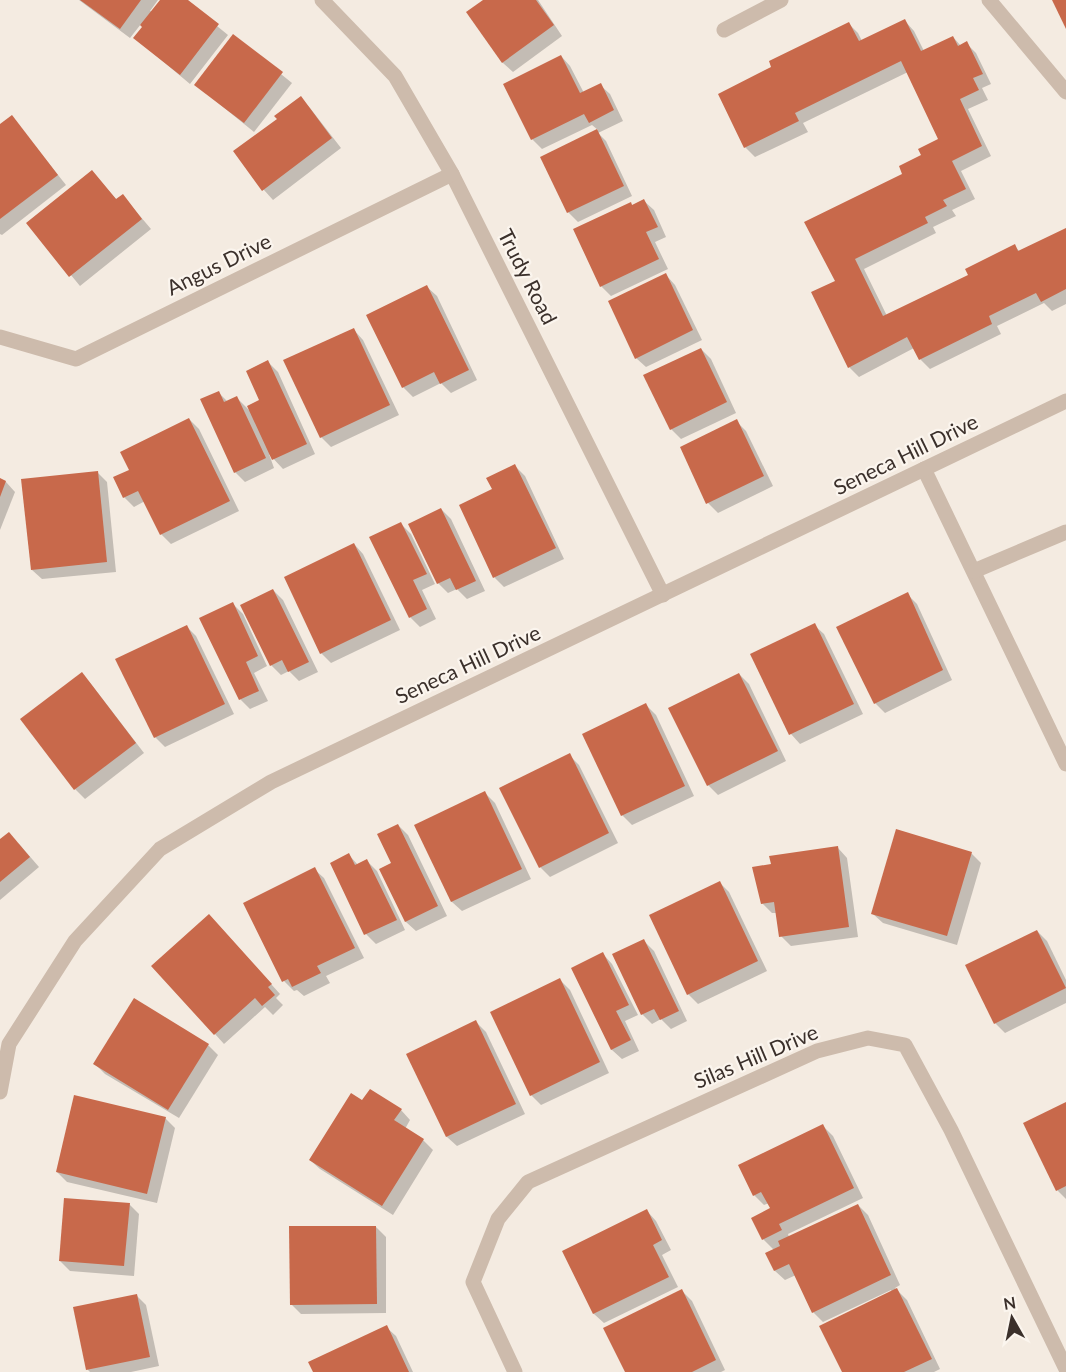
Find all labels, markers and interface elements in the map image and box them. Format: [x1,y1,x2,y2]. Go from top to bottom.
street label: Trudy Road [494,225,563,328]
street label: Angus Drive [162,228,275,300]
street label: Seneca Hill Drive [829,408,982,499]
street label: Seneca Hill Drive [391,619,544,708]
street label: Silas Hill Drive [690,1018,821,1093]
north arrow [982,1288,1042,1348]
text: N [1002,1292,1017,1313]

